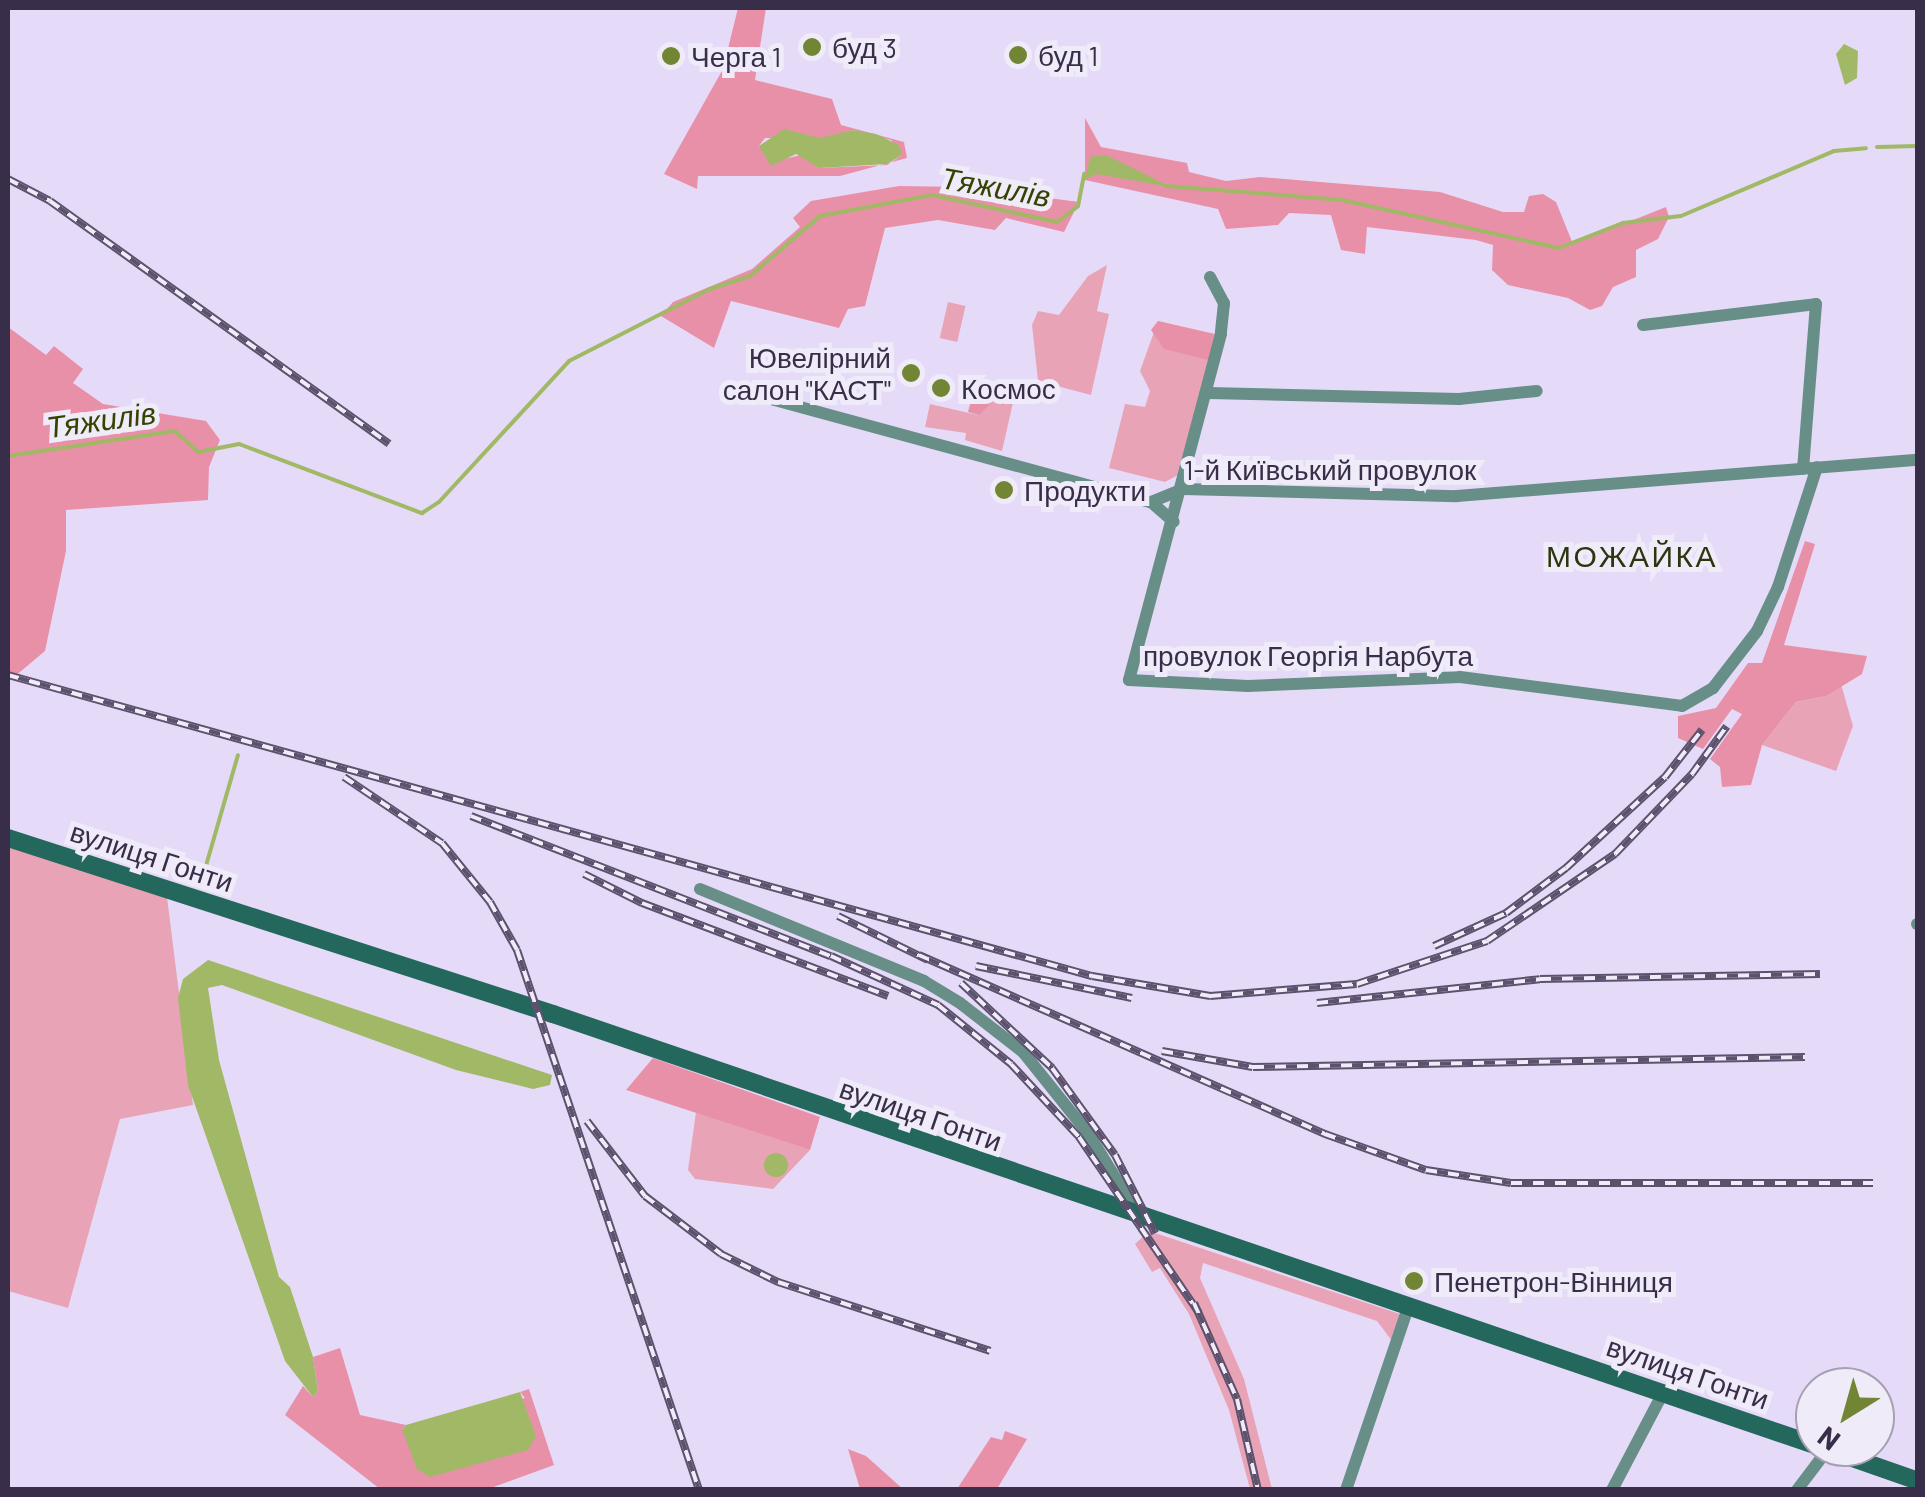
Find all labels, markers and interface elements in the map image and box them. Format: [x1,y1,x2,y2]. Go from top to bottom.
place label: буд 3 [832,30,897,64]
marker: буд 3 [801,36,823,58]
place label: буд 1 [1038,38,1098,72]
place label: Черга 1 [691,39,781,73]
marker: буд 1 [1007,44,1029,66]
marker: Черга 1 [660,45,682,67]
water label: Тяжилів [939,159,1053,213]
place label: Ювелірний салон "КАСТ" [723,340,891,406]
marker: Ювелірний салон "КАСТ" [900,362,922,384]
place label: Космос [961,371,1056,405]
marker: Космос [930,377,952,399]
water label: Тяжилів [44,394,158,444]
street label: 1-й Київський провулок [1184,452,1476,486]
place label: Продукти [1024,473,1146,507]
marker: Продукти [993,479,1015,501]
district label: МОЖАЙКА [1546,537,1718,573]
street label: провулок Георгія Нарбута [1143,638,1473,672]
street label: вулиця Гонти [66,814,238,898]
street label: вулиця Гонти [836,1071,1006,1157]
place label: Пенетрон-Вінниця [1434,1264,1673,1298]
marker: Пенетрон-Вінниця [1403,1270,1425,1292]
street label: вулиця Гонти [1603,1329,1773,1415]
north arrow [1795,1367,1895,1467]
text: N [1810,1420,1846,1459]

